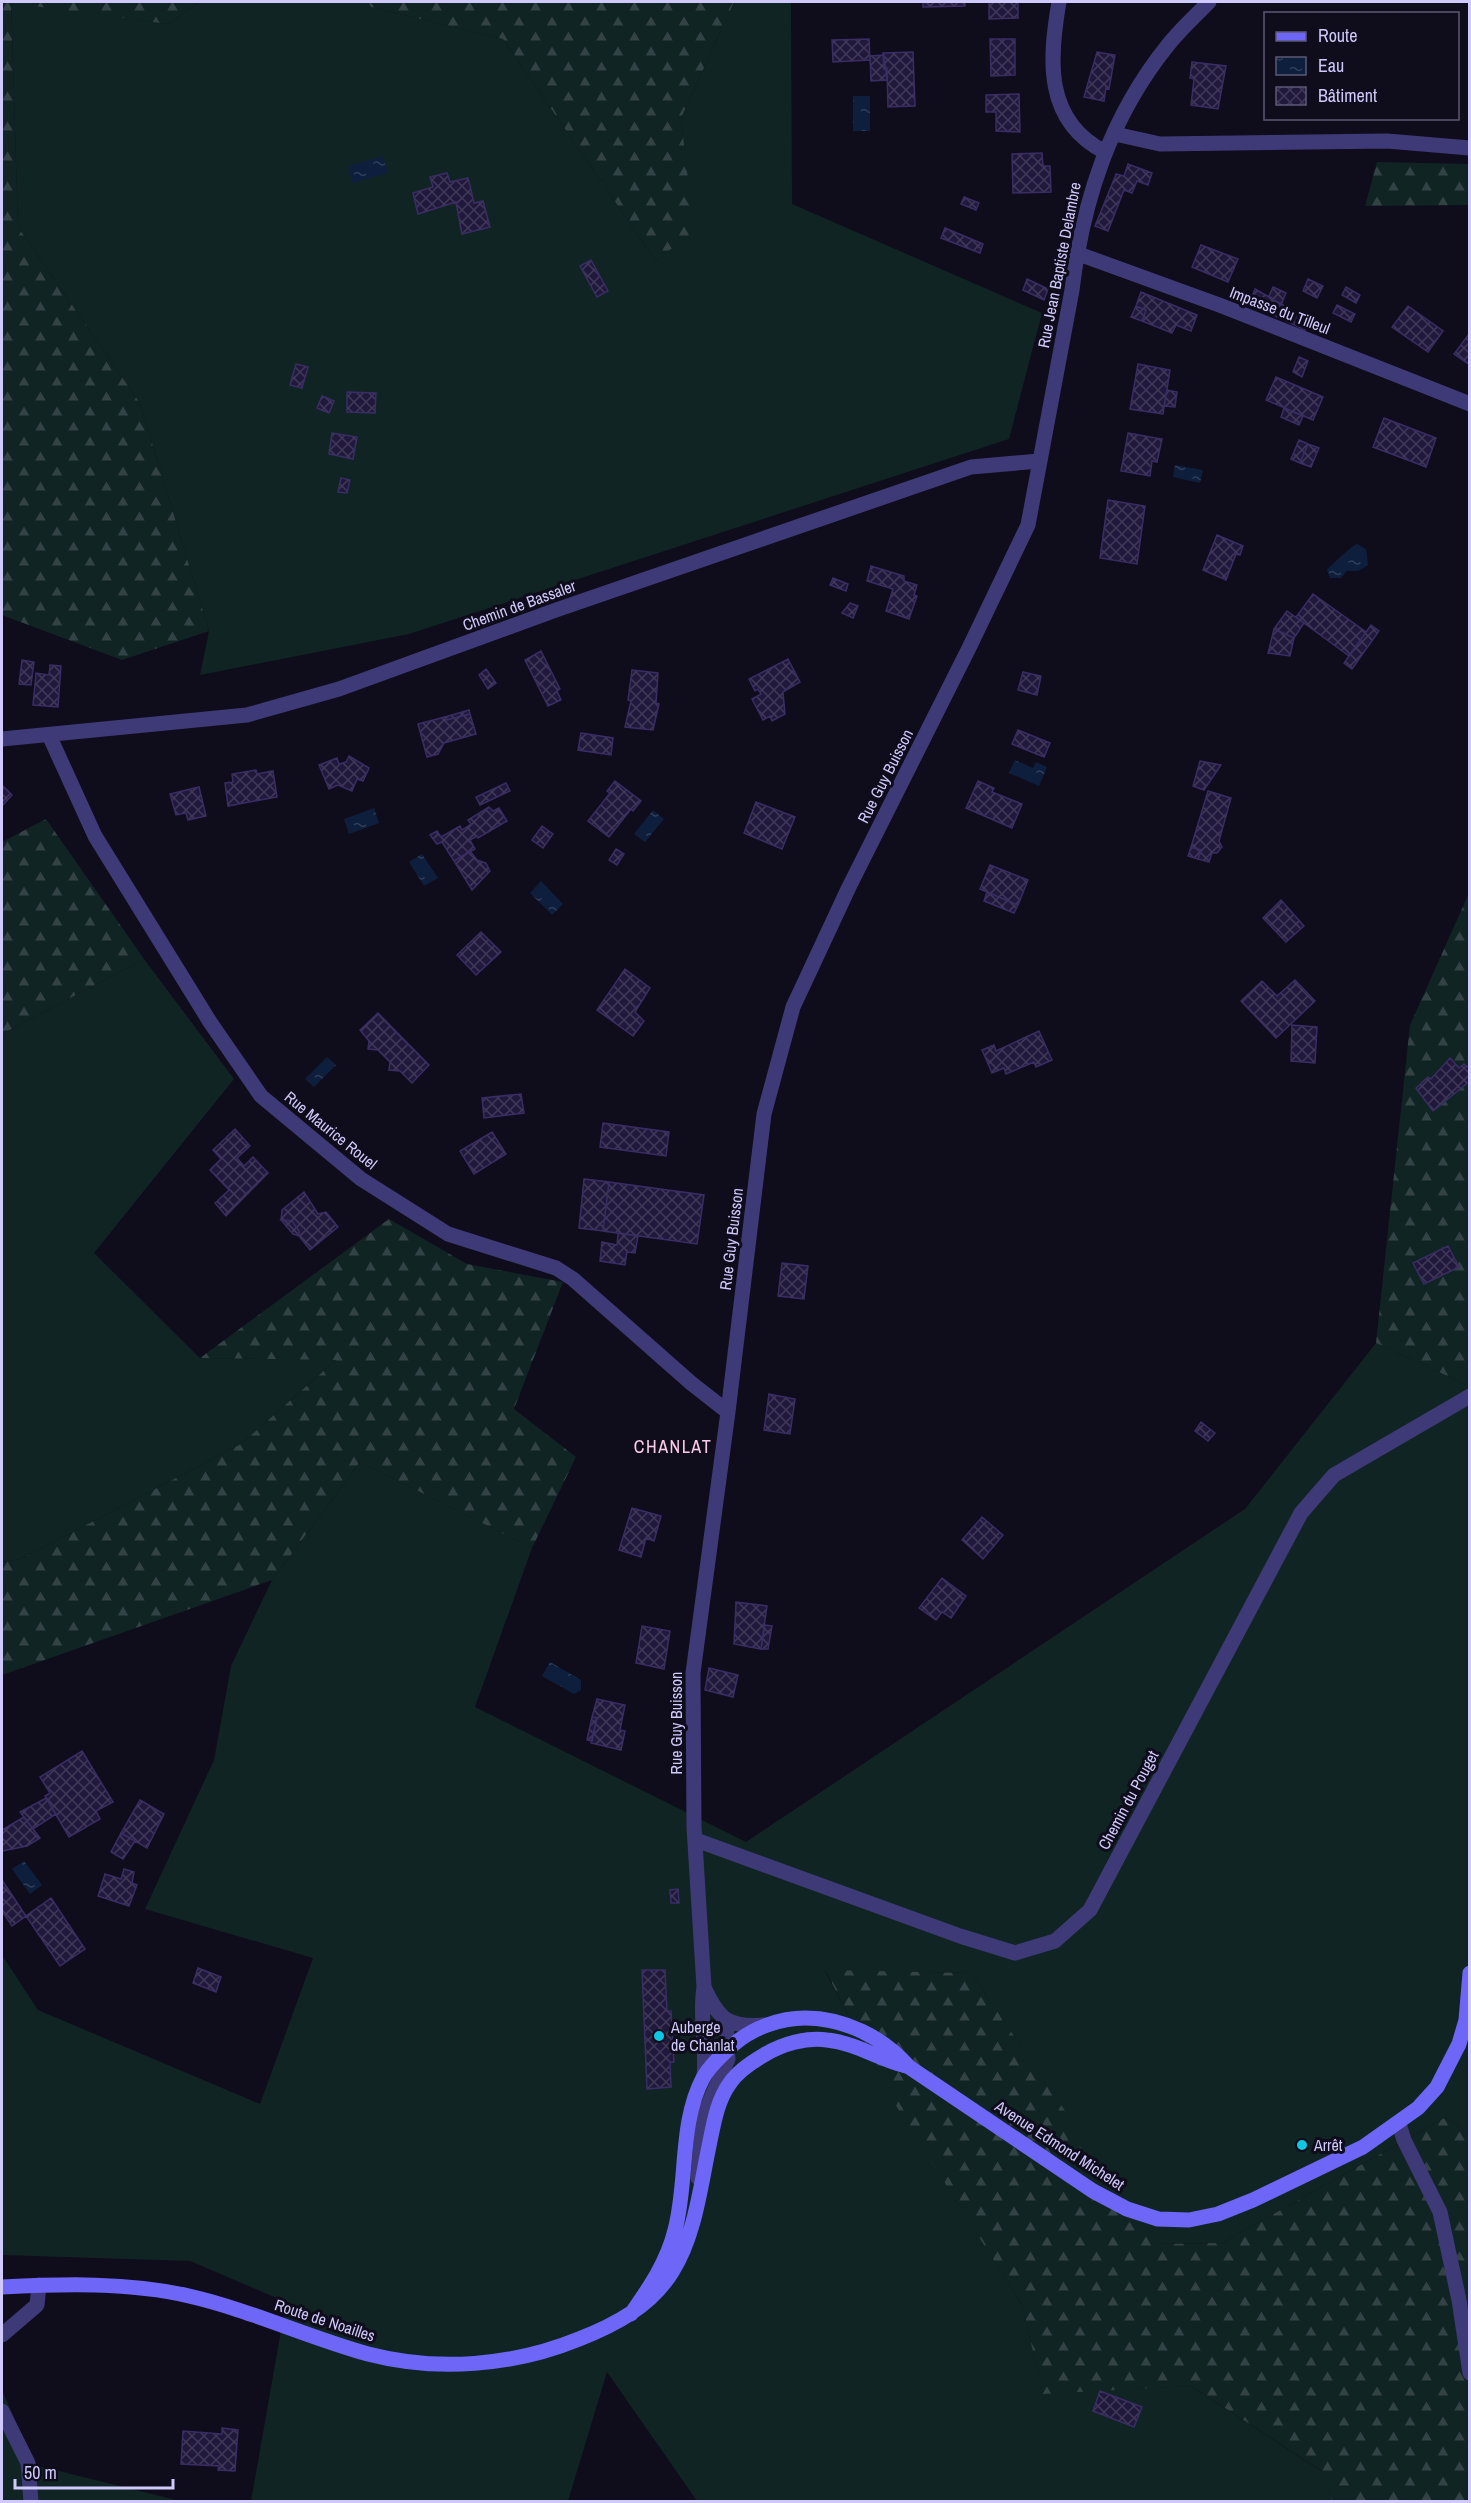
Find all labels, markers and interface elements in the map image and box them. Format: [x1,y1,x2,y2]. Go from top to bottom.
legend [1264,12,1459,120]
text: Route [1318,23,1357,48]
text: Eau [1318,53,1344,78]
text: Bâtiment [1318,83,1377,108]
street label: Rue Jean Baptiste Delambre [1032,180,1086,350]
street label: Impasse du Tilleul [1227,281,1333,339]
street label: Chemin de Bassaler [459,574,579,636]
street label: Rue Guy Buisson [852,725,918,827]
street label: Rue Maurice Rouel [280,1086,382,1174]
street label: Rue Guy Buisson [714,1187,748,1291]
district label: CHANLAT [634,1434,712,1459]
street label: Rue Guy Buisson [665,1672,687,1774]
street label: Chemin du Pouget [1093,1746,1164,1853]
place label: Auberge de Chanlat [670,2016,735,2056]
marker: Auberge de Chanlat [652,2029,666,2043]
street label: Avenue Edmond Michelet [990,2094,1129,2195]
place label: Arrêt [1313,2134,1343,2156]
marker: Arrêt [1295,2138,1309,2152]
street label: Route de Noailles [272,2293,378,2347]
scale bar [15,2452,172,2490]
text: 50 m [24,2460,57,2485]

